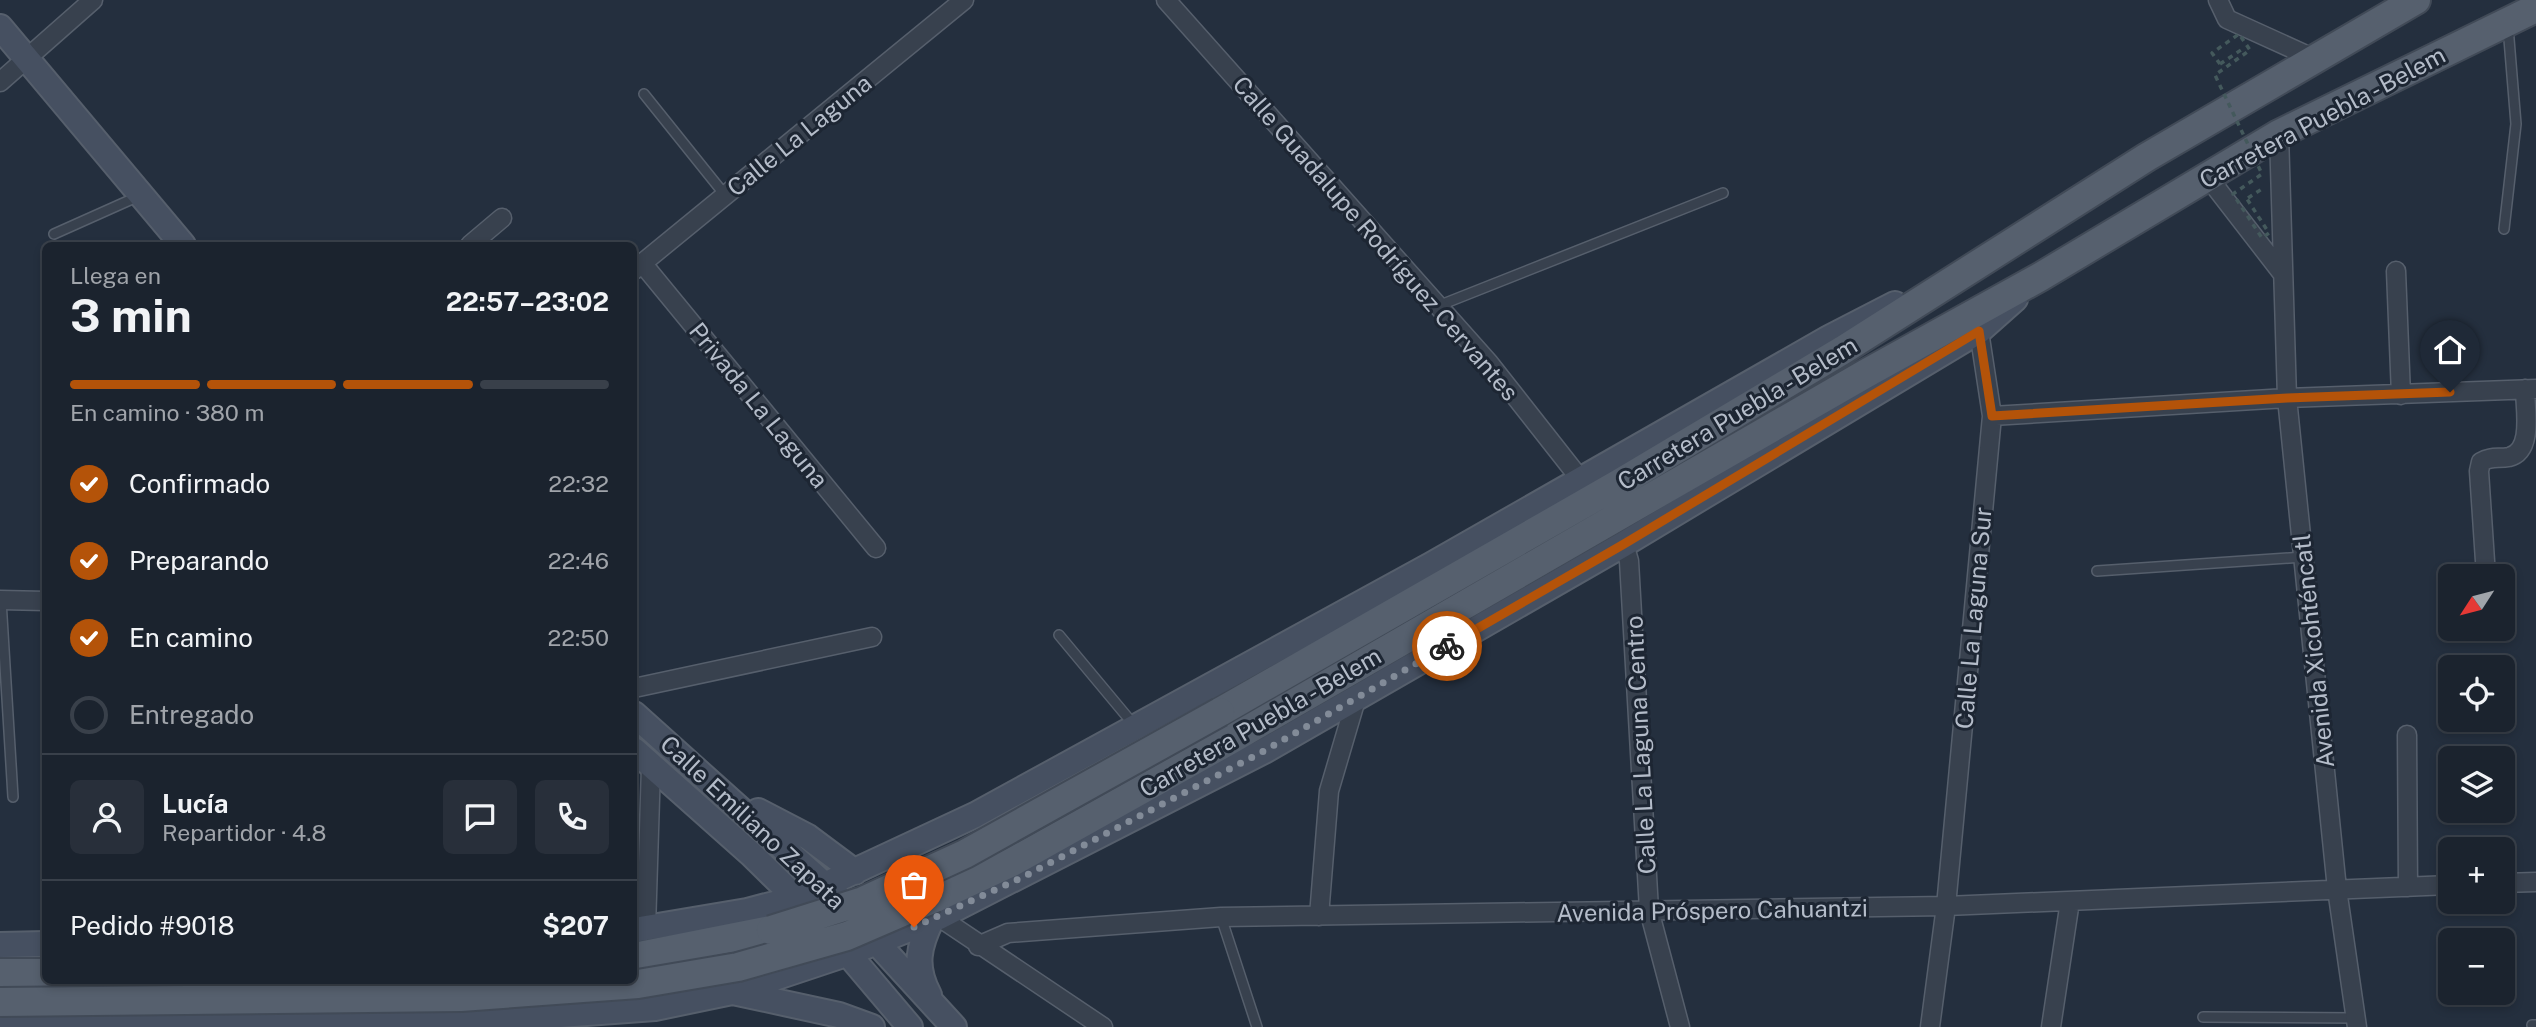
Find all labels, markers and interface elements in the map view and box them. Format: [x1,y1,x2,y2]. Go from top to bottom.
street label: Carretera Puebla - Belem [2194,40,2450,194]
street label: Calle La Laguna [721,68,877,202]
street label: Calle Guadalupe Rodríguez Cervantes [1227,70,1525,406]
text: Llega en [70,262,161,289]
text: 22:57–23:02 [446,286,609,317]
text: 3 min [70,288,192,342]
street label: Privada La Laguna [684,317,834,493]
pin [2420,320,2480,392]
street label: Carretera Puebla - Belem [1612,330,1862,496]
icon: home [2431,331,2469,369]
text: En camino · 380 m [70,399,264,426]
icon: check [70,465,108,503]
text: Confirmado [129,468,270,499]
text: 22:32 [548,470,609,497]
street label: Calle La Laguna Sur [1949,506,1997,730]
street label: Avenida Xicohténcatl [2287,533,2339,769]
icon: check [70,542,108,580]
text: Preparando [129,545,269,576]
text: 22:46 [548,547,609,574]
north arrow [2438,564,2515,640]
map controls [2438,564,2515,1005]
courier [1412,611,1482,681]
street label: Calle La Laguna Centro [1619,615,1661,875]
icon: check [70,619,108,657]
text: En camino [129,622,253,653]
text: 22:50 [548,624,609,651]
icon: bike [1428,627,1466,665]
street label: Carretera Puebla - Belem [1134,641,1386,803]
button: locate [2438,655,2515,732]
text: Entregado [129,699,254,730]
street label: Calle Emiliano Zapata [655,729,851,915]
button: layers [2438,746,2515,823]
button: person [70,780,144,854]
button: chat [443,780,517,854]
button: phone [535,780,609,854]
text: Lucía [162,788,228,819]
text: Repartidor · 4.8 [162,819,326,846]
button: + [2438,837,2515,914]
pin [884,855,944,927]
icon: bag [895,866,933,904]
street label: Avenida Próspero Cahuantzi [1556,893,1868,927]
text: Pedido #9018 [70,910,235,941]
text: $207 [542,910,609,941]
button: − [2438,928,2515,1005]

